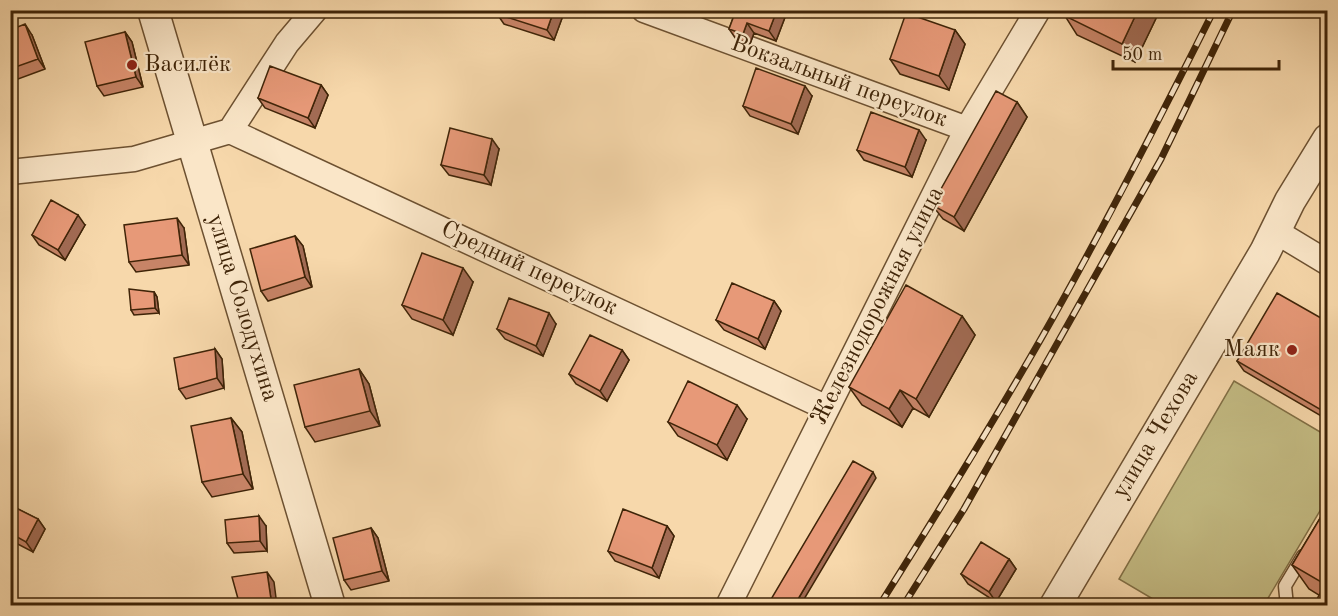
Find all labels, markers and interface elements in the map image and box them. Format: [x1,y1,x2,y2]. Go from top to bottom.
street label: Вокзальный переулок [728,32,950,132]
scale bar [1113,33,1280,71]
text: 50 m [1122,46,1162,64]
place label: Василёк [144,53,231,77]
marker: Василёк [125,58,139,72]
street label: Железнодорожная улица [807,183,949,429]
street label: улица Солодухина [202,212,282,405]
street label: Средний переулок [437,218,621,320]
place label: Маяк [1224,338,1280,362]
marker: Маяк [1285,343,1299,357]
street label: улица Чехова [1109,367,1203,503]

